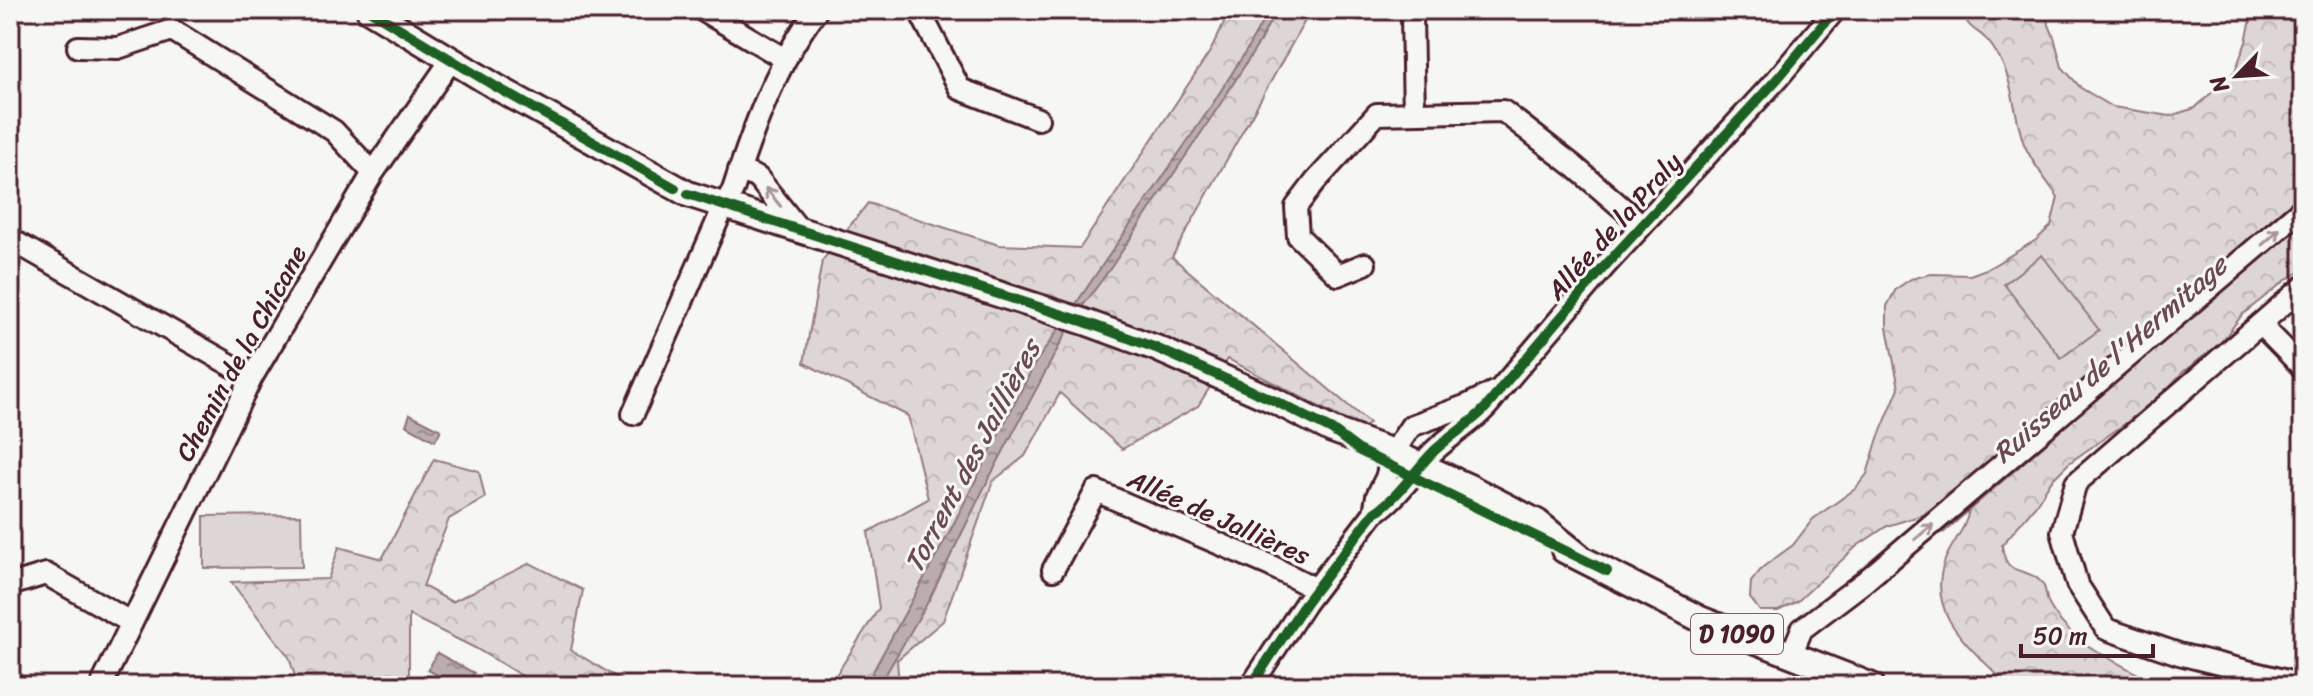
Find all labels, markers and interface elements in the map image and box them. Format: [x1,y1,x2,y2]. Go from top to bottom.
north arrow [2197,36,2277,116]
text: N [2198,68,2241,100]
street label: Allée de la Praly [1534,141,1694,312]
one-way arrow [764,187,782,208]
one-way arrow [2260,228,2280,246]
street label: Chemin de la Chicane [162,236,320,470]
water label: Ruisseau de l'Hermitage [1981,241,2241,476]
water label: Torrent des Jaillières [890,327,1056,581]
street label: Allée de Jallières [1119,456,1319,578]
one-way arrow [1913,523,1933,541]
scale bar [2021,608,2153,658]
road number: D 1090 [1691,614,1783,654]
text: 50 m [2033,615,2088,657]

